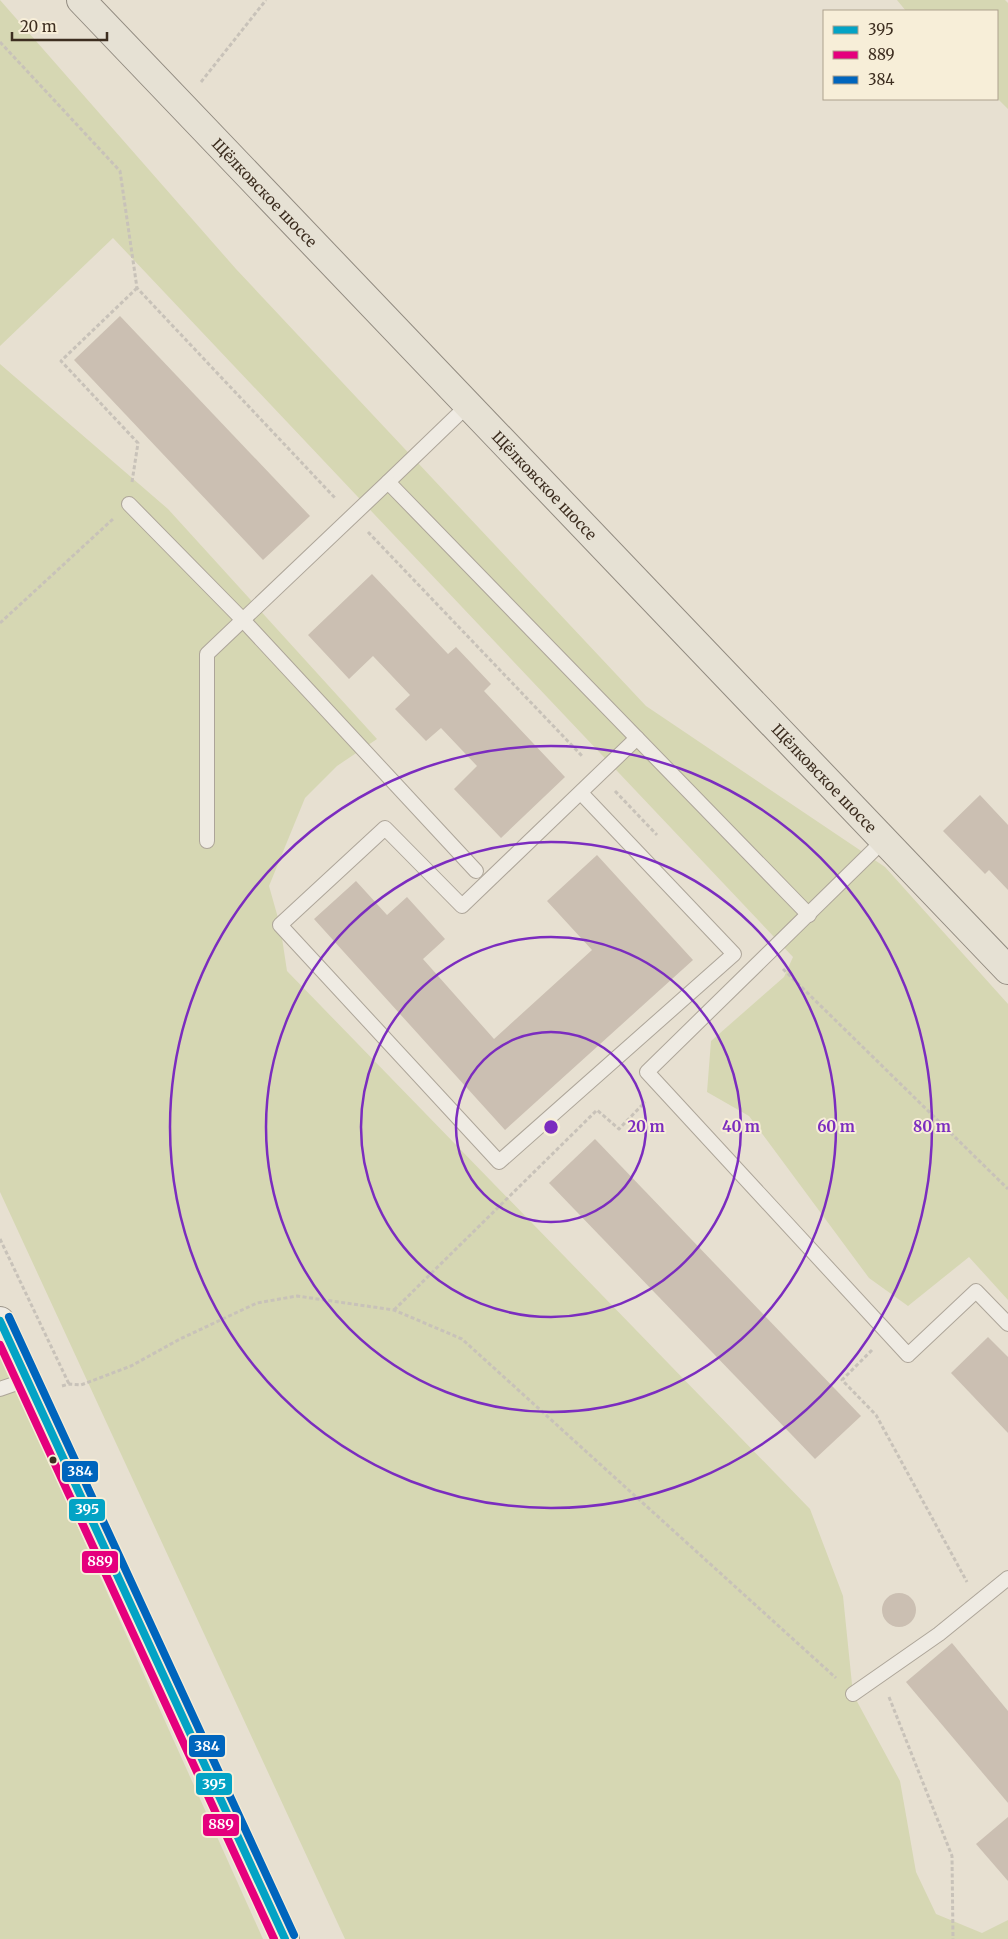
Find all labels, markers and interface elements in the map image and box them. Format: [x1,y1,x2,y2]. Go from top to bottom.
scale bar [12,10,108,42]
legend [823,10,998,100]
text: 20 m [20,17,57,36]
text: 395 [868,20,894,39]
text: 889 [868,45,895,64]
text: 384 [868,70,895,89]
street label: Щёлковское шоссе [208,134,321,251]
street label: Щёлковское шоссе [488,427,601,544]
street label: Щёлковское шоссе [768,719,881,837]
text: 20 m [627,1117,665,1136]
text: 40 m [722,1117,760,1136]
text: 60 m [817,1117,855,1136]
text: 80 m [913,1117,951,1136]
centre of rings [542,1118,560,1136]
unlabelled marker [48,1455,58,1465]
line badge: 384 [61,1460,99,1483]
text: 384 [67,1462,93,1480]
line badge: 395 [68,1498,106,1522]
text: 395 [75,1500,99,1518]
line badge: 889 [81,1550,119,1574]
text: 889 [87,1552,113,1570]
line badge: 384 [188,1734,226,1758]
text: 384 [194,1737,220,1755]
line badge: 395 [195,1772,233,1796]
text: 395 [202,1775,226,1793]
line badge: 889 [202,1813,240,1837]
text: 889 [208,1815,234,1833]

